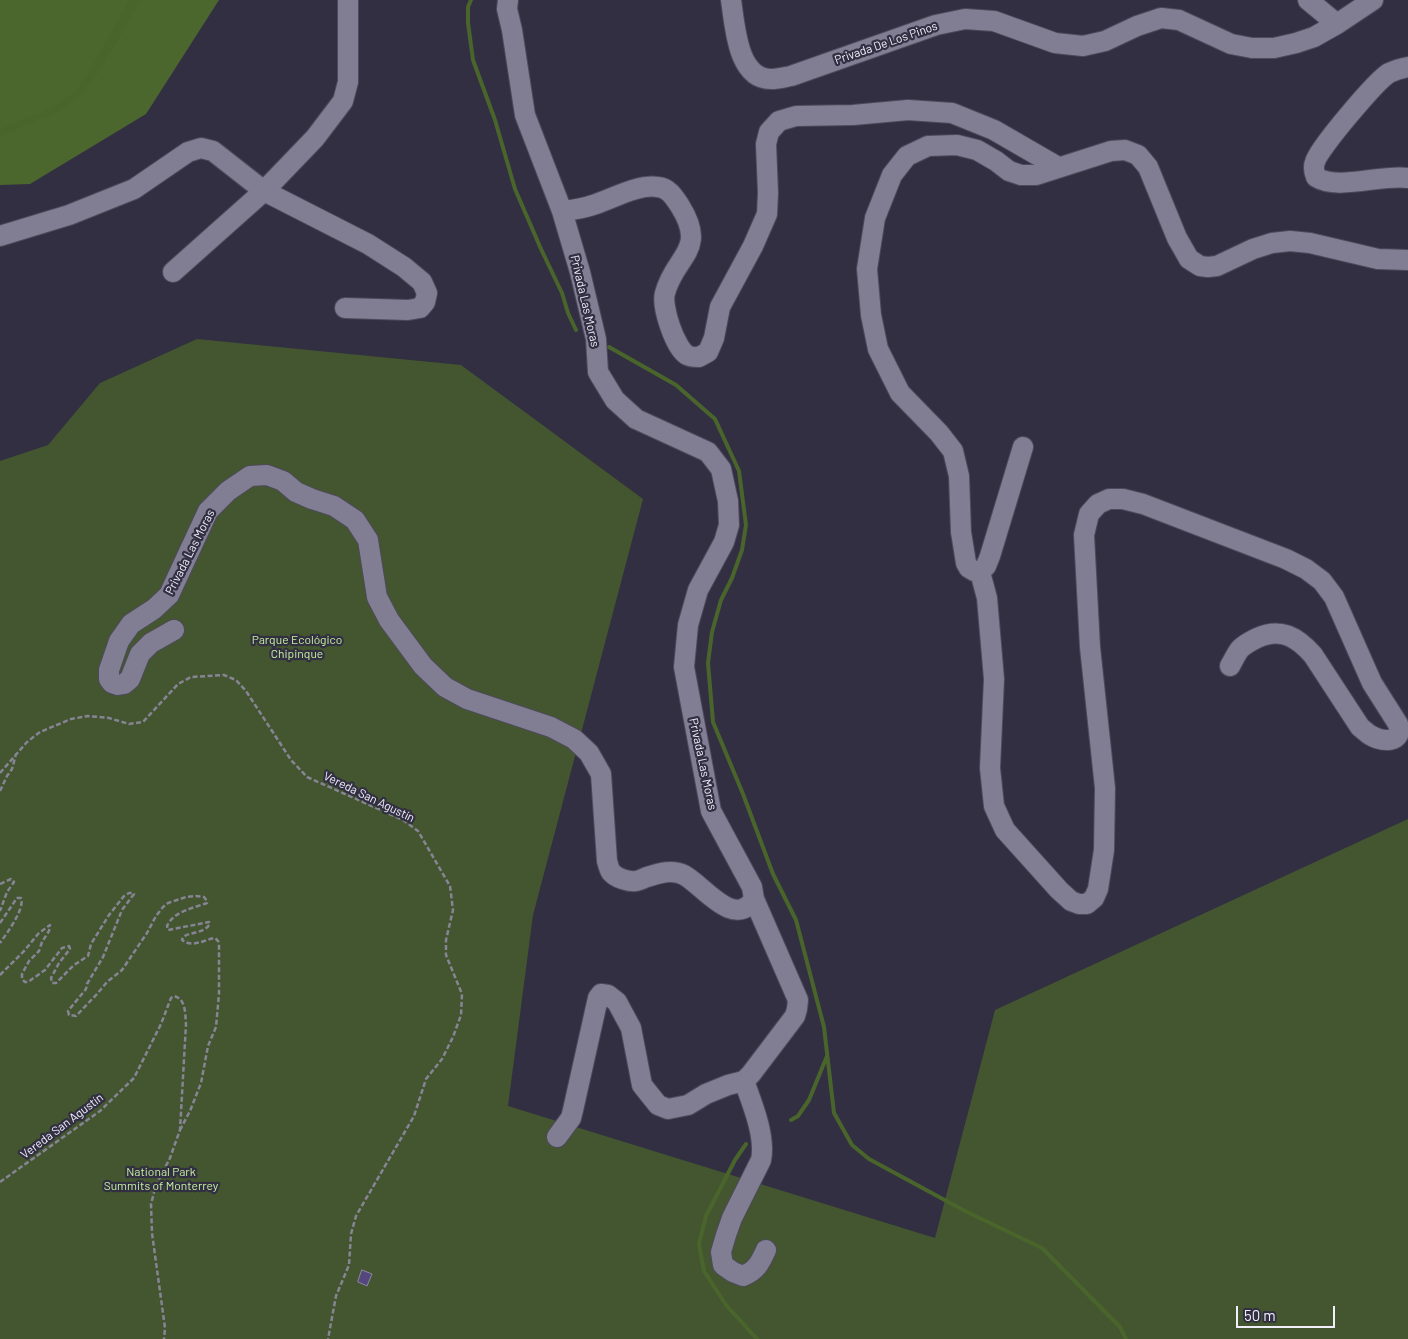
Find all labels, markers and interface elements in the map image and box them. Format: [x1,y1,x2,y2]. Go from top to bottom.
street label: Privada De Los Pinos [833,19,939,67]
street label: Privada Las Moras [567,254,603,348]
street label: Privada Las Moras [162,507,218,597]
park label: Parque Ecológico Chipinque [252,633,342,661]
street label: Privada Las Moras [686,717,720,811]
street label: Vereda San Agustín [321,769,417,825]
street label: Vereda San Agustín [18,1090,106,1162]
park label: National Park Summits of Monterrey [104,1165,218,1193]
scale bar [1238,1296,1337,1328]
text: 50 m [1244,1306,1276,1324]

